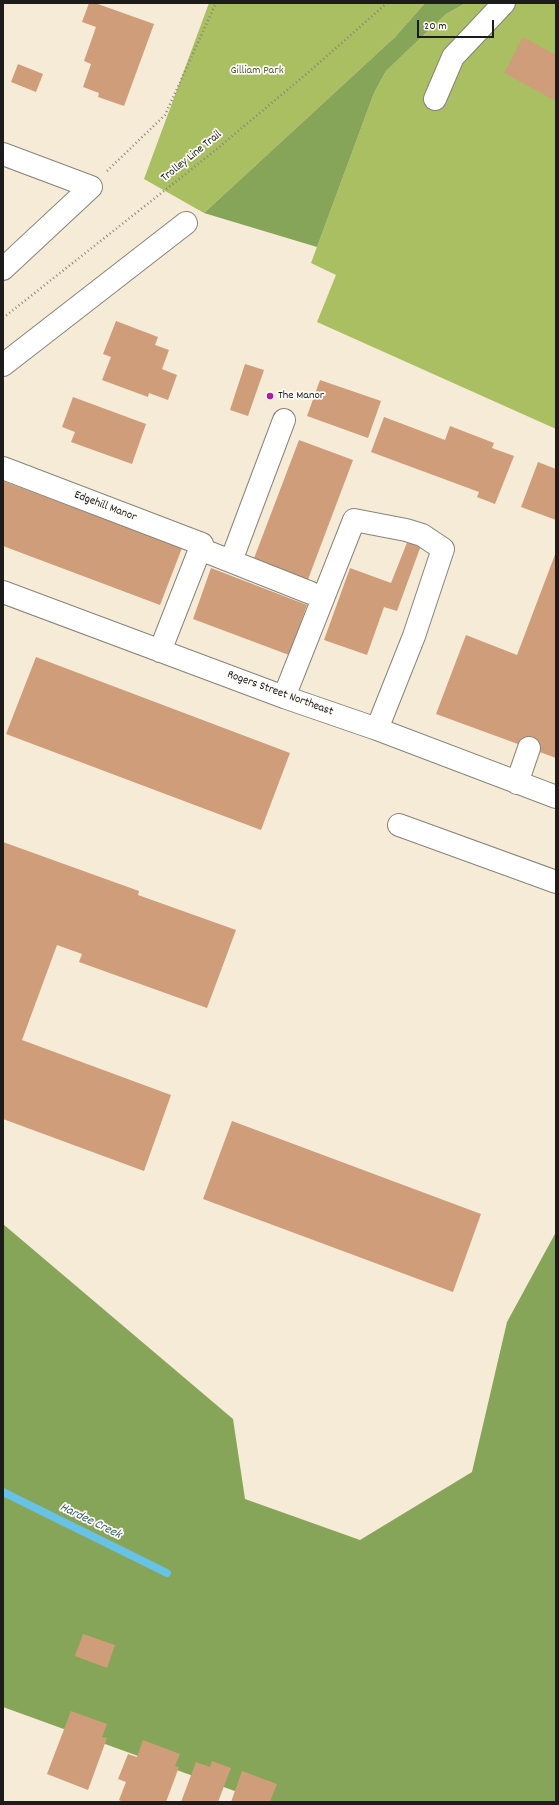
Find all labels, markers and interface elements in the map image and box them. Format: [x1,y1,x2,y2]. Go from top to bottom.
scale bar [419,12,496,38]
text: 20 m [424,18,447,35]
park label: Gilliam Park [230,64,284,78]
street label: Trolley Line Trail [159,128,225,186]
place label: The Manor [278,389,324,403]
marker: The Manor [265,391,275,401]
street label: Edgehill Manor [72,488,138,526]
street label: Rogers Street Northeast [225,668,335,720]
water label: Hardee Creek [57,1501,123,1543]

